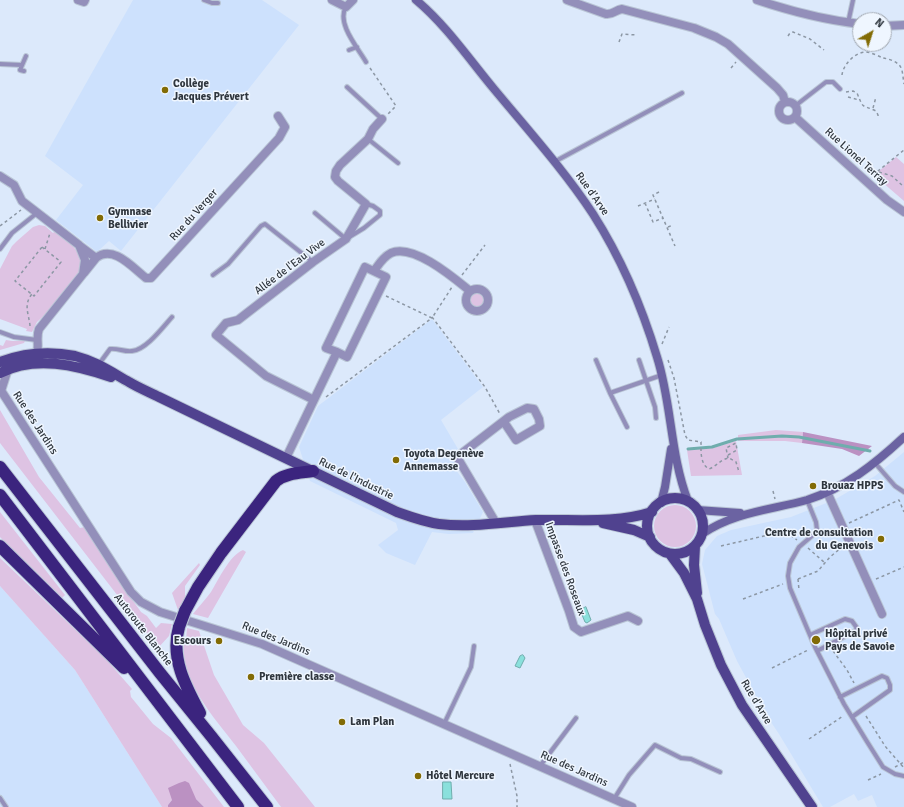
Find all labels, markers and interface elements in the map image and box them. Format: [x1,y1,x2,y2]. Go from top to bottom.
north arrow [852,12,892,52]
text: N [872,16,886,31]
place label: Collège Jacques Prévert [173,77,249,103]
marker: Collège Jacques Prévert [160,85,170,95]
street label: Rue Lionel Terray [822,125,890,189]
street label: Rue d'Arve [572,170,612,218]
street label: Rue du Verger [167,186,221,244]
place label: Gymnase Bellivier [108,205,151,231]
marker: Gymnase Bellivier [95,213,105,223]
street label: Allée de l'Eau Vive [252,236,328,298]
street label: Rue des Jardins [10,389,60,457]
place label: Toyota Degenève Annemasse [404,447,484,473]
street label: Rue de l'Industrie [316,455,396,503]
marker: Toyota Degenève Annemasse [391,455,401,465]
place label: Brouaz HPPS [821,479,883,493]
marker: Brouaz HPPS [808,481,818,491]
street label: Impasse des Roseaux [542,520,588,618]
place label: Centre de consultation du Genevois [765,526,873,552]
marker: Centre de consultation du Genevois [876,534,886,544]
street label: Autoroute Blanche [111,591,175,669]
street label: Rue des Jardins [240,619,312,659]
place label: Hôpital privé Pays de Savoie [825,627,895,653]
place label: Escours [174,634,211,648]
marker: Hôpital privé Pays de Savoie [810,634,822,646]
marker: Escours [214,636,224,646]
place label: Première classe [259,670,334,684]
marker: Première classe [246,672,256,682]
street label: Rue d'Arve [738,677,774,727]
place label: Lam Plan [350,715,394,729]
marker: Lam Plan [337,717,347,727]
street label: Rue des Jardins [538,748,610,790]
place label: Hôtel Mercure [426,769,494,783]
marker: Hôtel Mercure [413,771,423,781]

